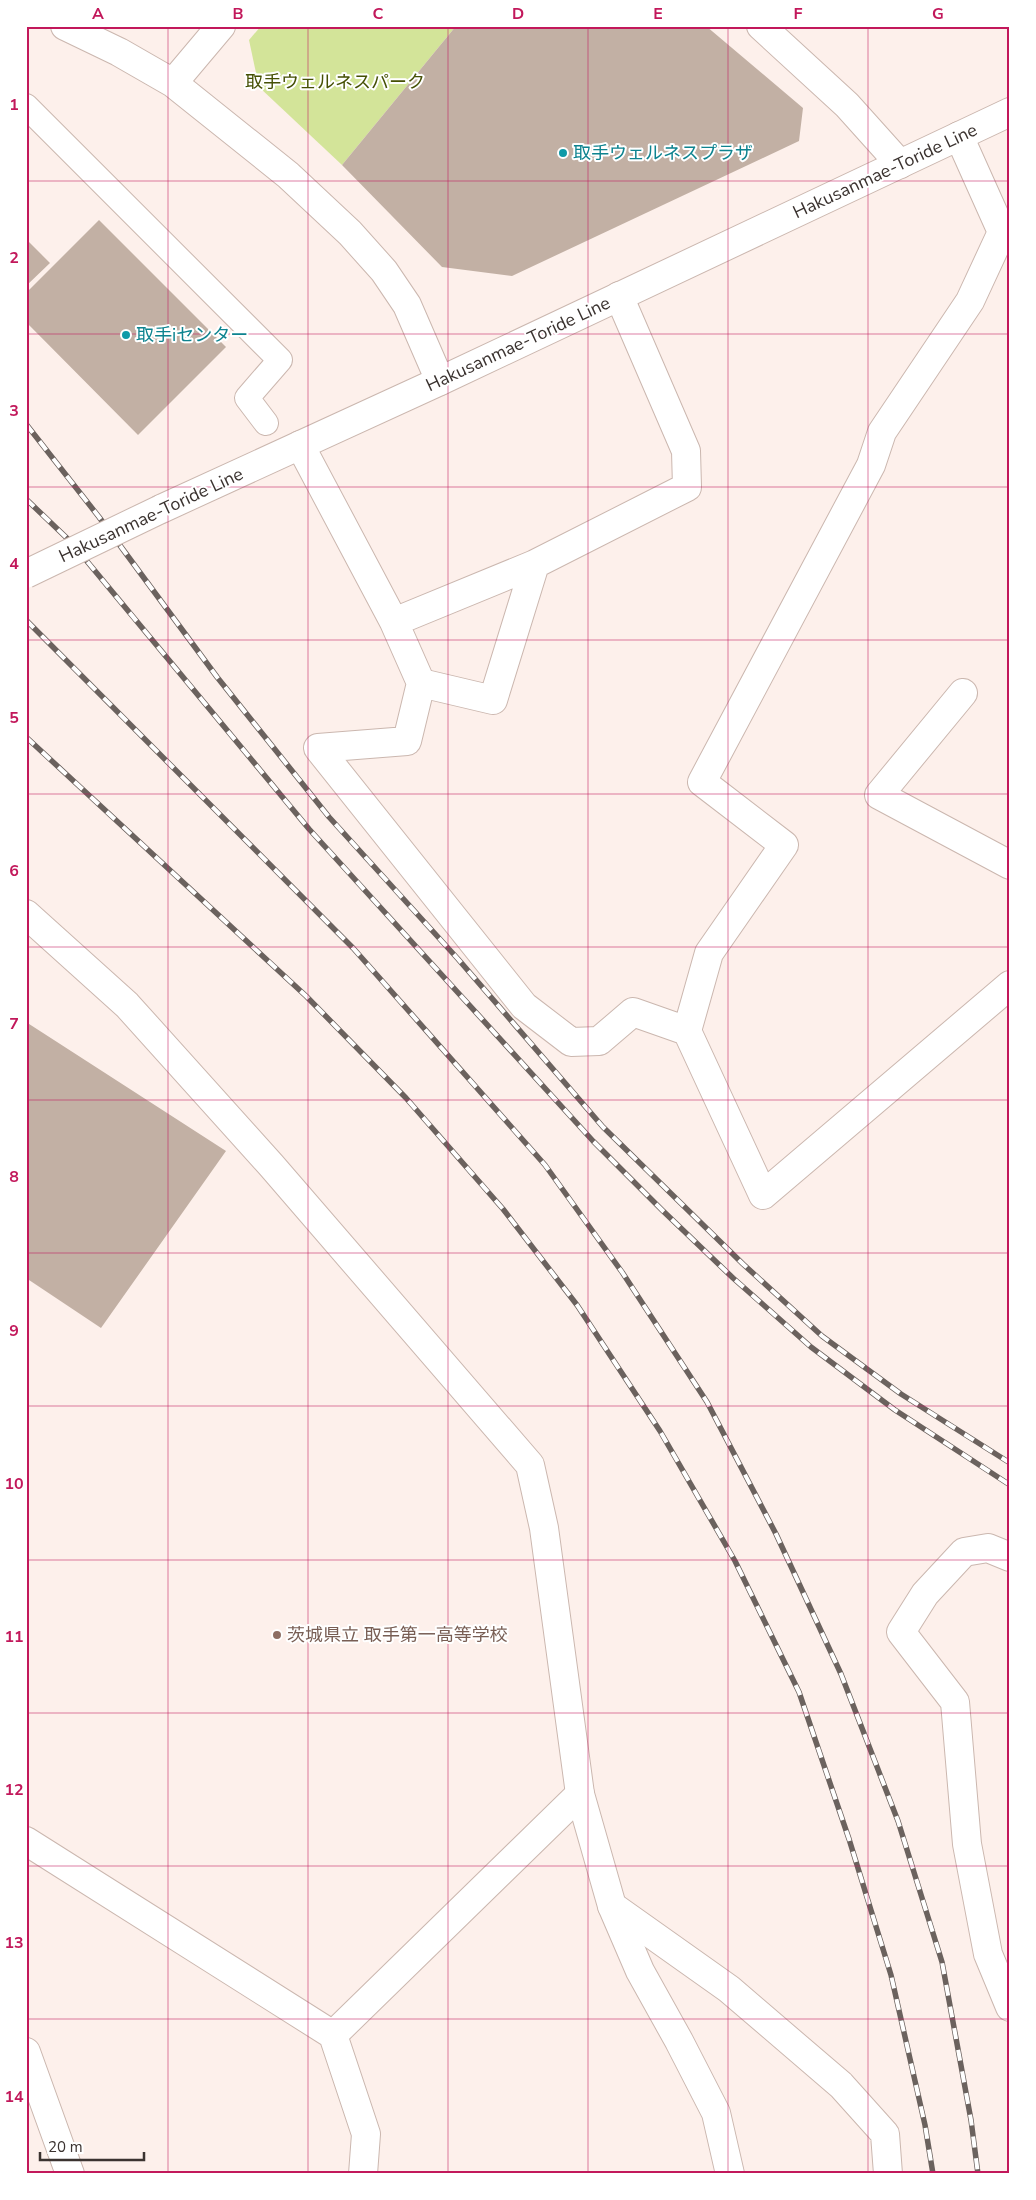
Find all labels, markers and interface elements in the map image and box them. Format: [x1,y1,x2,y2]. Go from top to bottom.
text: A [92,3,104,25]
text: B [232,3,244,25]
text: C [373,3,384,25]
text: D [512,3,524,25]
text: E [653,3,663,25]
text: F [794,3,803,25]
text: G [932,3,944,25]
park label: 取手ウェルネスパーク [245,70,425,94]
text: 1 [9,94,19,116]
street label: Hakusanmae-Toride Line [789,118,981,224]
place label: 取手ウェルネスプラザ [573,141,753,165]
marker: 取手ウェルネスプラザ [557,147,569,159]
text: 2 [9,247,19,269]
street label: Hakusanmae-Toride Line [422,291,614,397]
place label: 取手iセンター [136,323,248,347]
marker: 取手iセンター [120,329,132,341]
text: 3 [9,400,19,422]
street label: Hakusanmae-Toride Line [55,462,247,568]
text: 4 [9,553,19,575]
text: 5 [9,707,19,729]
text: 6 [9,860,19,882]
text: 7 [9,1013,19,1035]
text: 8 [9,1166,19,1188]
text: 9 [9,1320,19,1342]
text: 10 [4,1473,24,1495]
place label: 茨城県立 取手第一高等学校 [287,1623,508,1647]
text: 11 [4,1626,24,1648]
marker: 茨城県立 取手第一高等学校 [271,1629,283,1641]
text: 12 [4,1779,24,1801]
text: 13 [4,1932,24,1954]
text: 14 [4,2086,24,2108]
scale bar [40,2130,144,2162]
text: 20 m [48,2137,83,2157]

